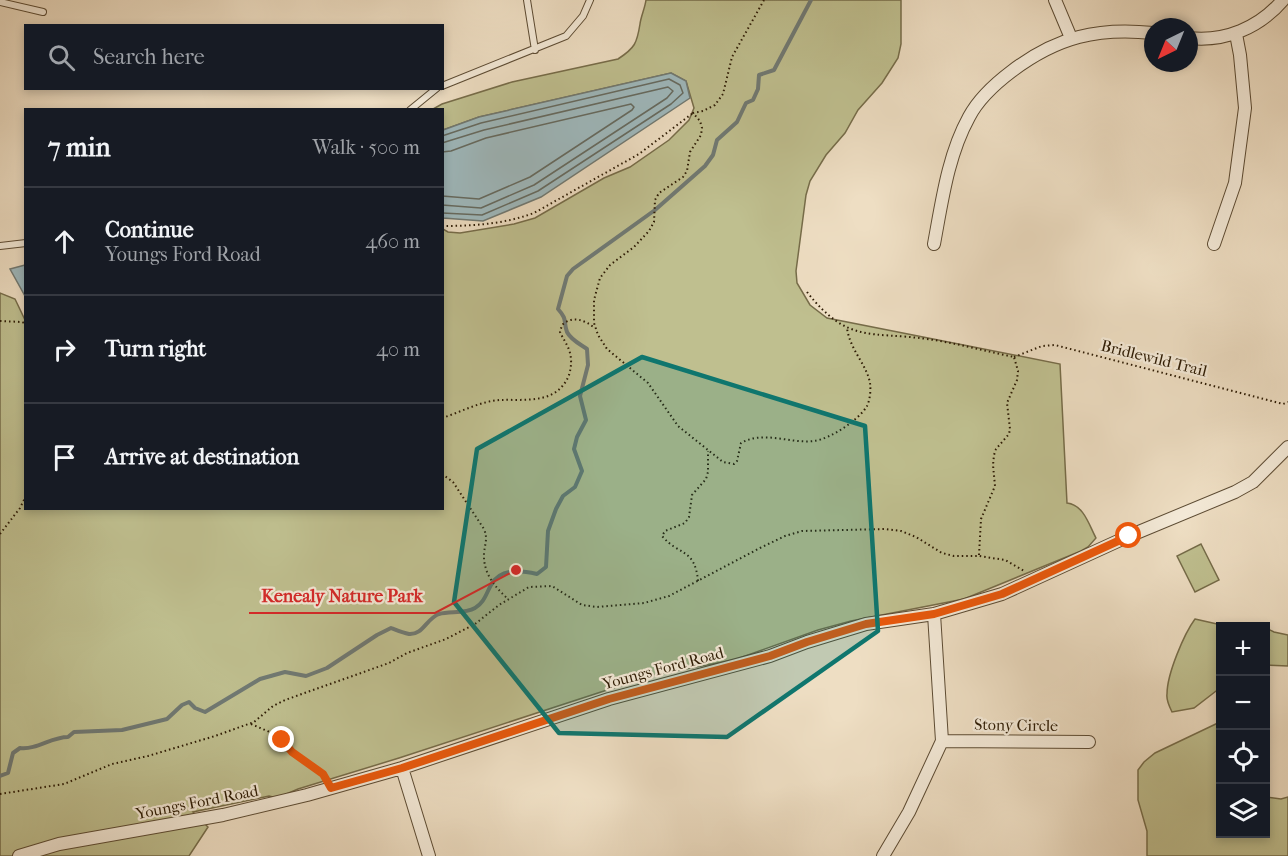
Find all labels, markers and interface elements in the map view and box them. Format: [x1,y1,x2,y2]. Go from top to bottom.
north arrow [1144,18,1198,72]
search box [24,24,444,90]
icon: search [45,41,78,74]
text: Search here [93,44,205,70]
text: 7 min [48,132,111,163]
text: Walk · 500 m [312,136,420,159]
text: Continue [105,217,194,243]
icon: ahead [48,225,81,258]
text: 460 m [365,230,420,253]
text: Youngs Ford Road [105,243,261,266]
icon: right [48,333,81,366]
text: Turn right [105,336,206,362]
street label: Bridlewild Trail [1099,336,1210,381]
text: 40 m [376,338,420,361]
icon: arrive [48,441,81,474]
text: Arrive at destination [105,444,299,470]
route start [1115,522,1141,548]
callout: Kenealy Nature Park [249,577,435,613]
text: Kenealy Nature Park [261,586,424,607]
map controls [1216,622,1270,838]
button: + [1216,622,1270,676]
street label: Youngs Ford Road [599,643,726,694]
button: − [1216,676,1270,730]
street label: Stony Circle [974,715,1058,735]
route end [268,726,294,752]
button: locate [1216,730,1270,784]
street label: Youngs Ford Road [133,781,260,823]
button: layers [1216,784,1270,838]

